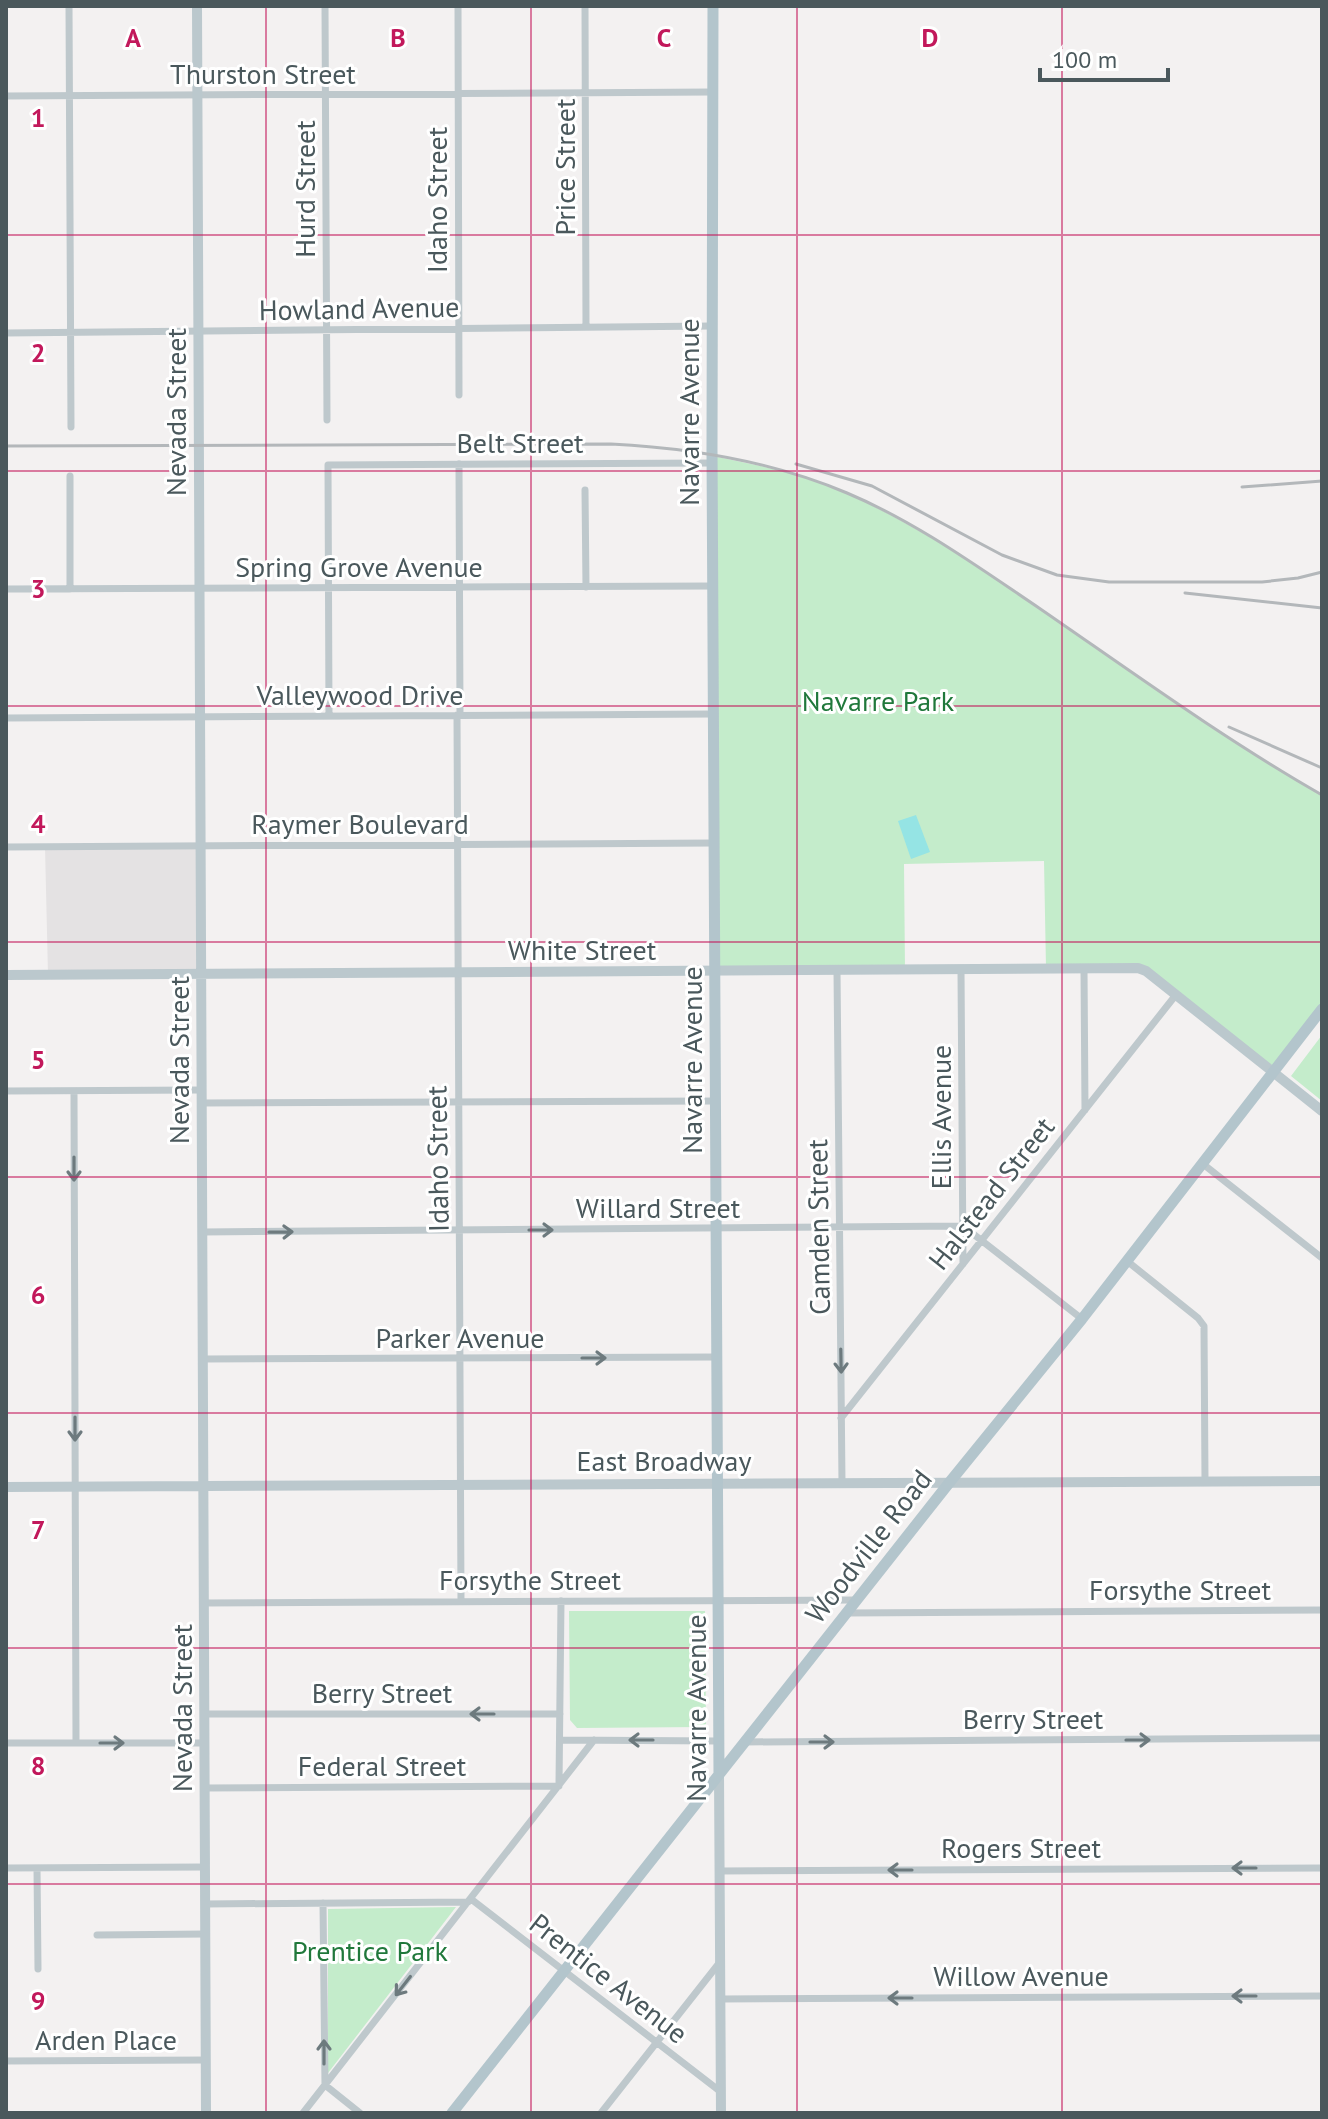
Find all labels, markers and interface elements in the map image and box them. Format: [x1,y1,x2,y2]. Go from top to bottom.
text: A [125,21,141,54]
text: B [390,21,406,54]
text: C [657,21,671,54]
text: D [922,21,938,54]
scale bar [1040,32,1168,82]
text: 100 m [1052,44,1117,75]
street label: Thurston Street [170,55,356,92]
street label: Price Street [546,98,583,235]
text: 1 [31,101,45,134]
street label: Hurd Street [286,120,323,258]
street label: Idaho Street [418,126,455,273]
street label: Howland Avenue [258,288,460,328]
street label: Navarre Avenue [670,318,707,506]
street label: Nevada Street [157,328,194,496]
text: 2 [31,336,45,369]
street label: Belt Street [456,424,584,461]
street label: Spring Grove Avenue [235,548,483,585]
text: 3 [31,572,45,605]
street label: Valleywood Drive [255,676,464,713]
park label: Navarre Park [802,682,955,719]
street label: Raymer Boulevard [251,805,469,842]
text: 4 [31,807,46,840]
street label: White Street [508,931,657,968]
street label: Navarre Avenue [673,966,710,1154]
street label: Nevada Street [160,976,197,1144]
text: 5 [31,1043,45,1076]
street label: Ellis Avenue [922,1045,959,1189]
street label: Idaho Street [417,1085,457,1233]
street label: Halstead Street [920,1109,1063,1277]
street label: Camden Street [798,1138,838,1315]
one-way arrow [66,1155,82,1182]
street label: Willard Street [576,1189,741,1226]
one-way arrow [527,1222,554,1237]
one-way arrow [267,1224,294,1240]
text: 6 [31,1278,45,1311]
street label: Parker Avenue [376,1319,544,1356]
one-way arrow [833,1347,849,1374]
one-way arrow [580,1350,607,1366]
one-way arrow [67,1415,83,1442]
street label: East Broadway [576,1442,752,1479]
street label: Woodville Road [796,1462,940,1630]
text: 7 [31,1513,45,1546]
street label: Forsythe Street [439,1561,621,1598]
street label: Forsythe Street [1089,1571,1271,1608]
street label: Navarre Avenue [677,1614,714,1802]
street label: Nevada Street [163,1624,200,1792]
street label: Berry Street [312,1674,453,1711]
street label: Berry Street [963,1700,1104,1737]
one-way arrow [469,1706,496,1722]
one-way arrow [1124,1732,1151,1748]
one-way arrow [628,1733,655,1748]
one-way arrow [808,1734,835,1750]
one-way arrow [98,1735,125,1751]
street label: Federal Street [298,1747,467,1784]
text: 8 [31,1749,45,1782]
street label: Rogers Street [941,1829,1101,1866]
one-way arrow [1231,1860,1258,1876]
one-way arrow [887,1862,914,1878]
street label: Prentice Avenue [522,1905,696,2051]
park label: Prentice Park [292,1932,449,1969]
street label: Willow Avenue [933,1957,1109,1994]
one-way arrow [394,1975,411,1996]
text: 9 [31,1984,45,2017]
one-way arrow [1231,1988,1258,2004]
one-way arrow [887,1990,914,2006]
street label: Arden Place [35,2021,177,2058]
one-way arrow [317,2039,332,2066]

